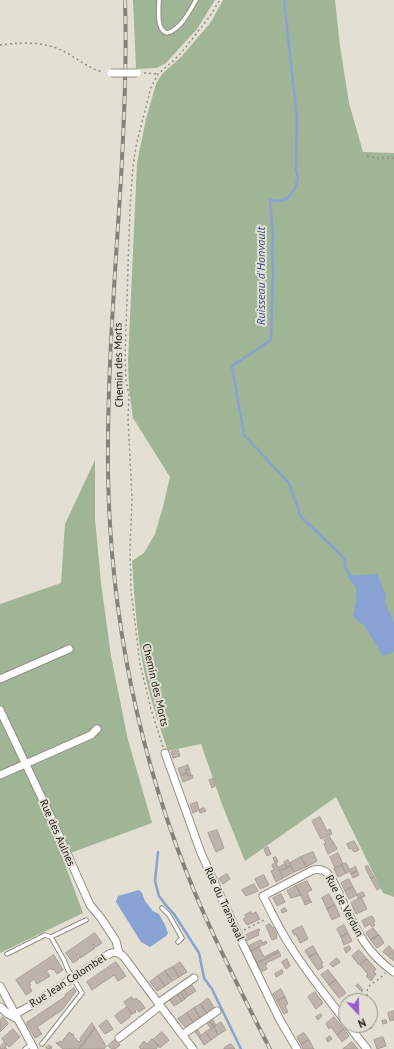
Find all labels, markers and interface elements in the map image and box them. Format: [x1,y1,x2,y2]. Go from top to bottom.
water label: Ruisseau d'Honvault [255,227,269,325]
street label: Chemin des Morts [112,322,126,408]
street label: Chemin des Morts [139,642,171,728]
street label: Rue des Aulnes [36,798,78,868]
street label: Rue du Transvaal [201,865,247,943]
street label: Rue de Verdun [322,873,366,939]
street label: Rue Jean Colombel [27,951,109,1011]
north arrow [338,993,378,1033]
text: N [356,1015,368,1031]

